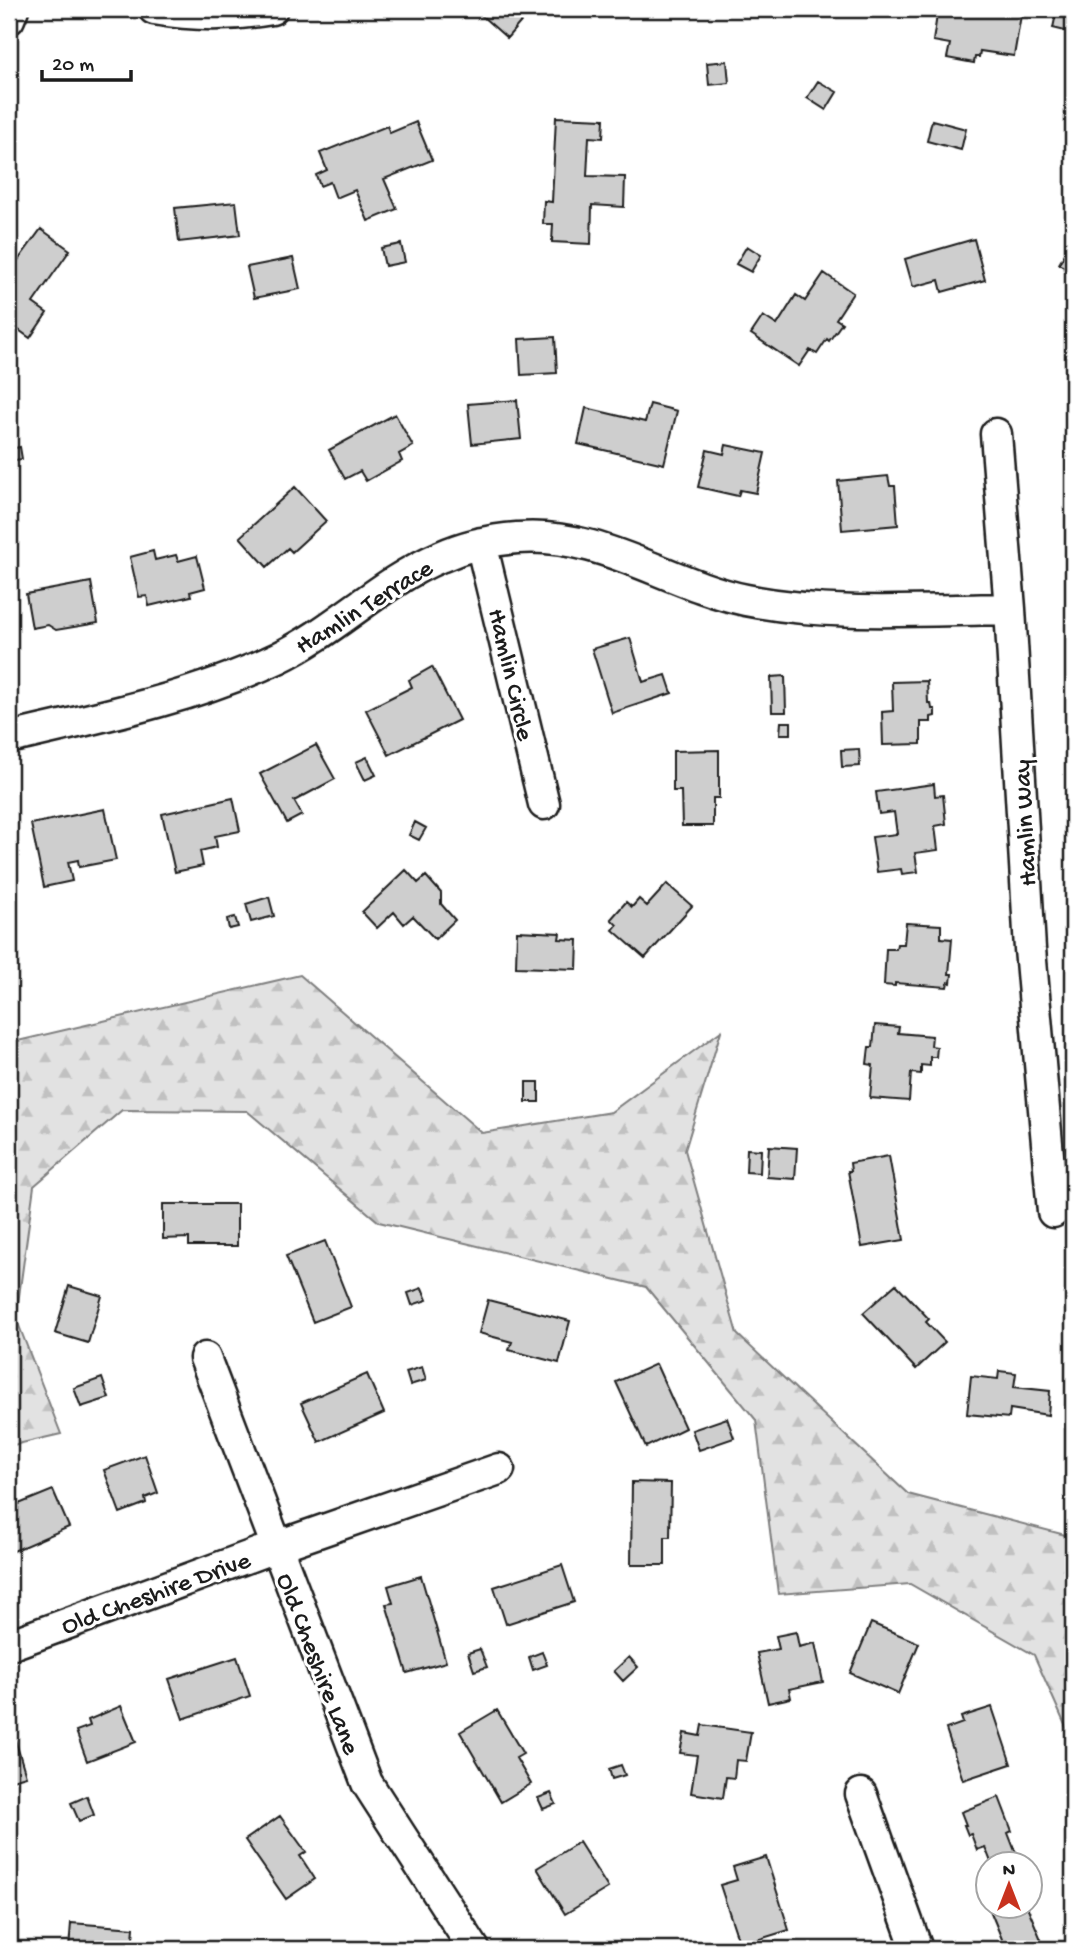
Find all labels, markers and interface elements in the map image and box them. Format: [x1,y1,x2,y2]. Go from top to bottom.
scale bar [42,38,131,82]
text: 20 m [52,54,94,79]
street label: Hamlin Terrace [291,554,440,663]
street label: Hamlin Circle [478,606,539,745]
street label: Hamlin Way [1009,758,1046,887]
street label: Old Cheshire Drive [58,1546,256,1644]
street label: Old Cheshire Lane [267,1569,365,1760]
north arrow [974,1850,1044,1920]
text: N [1003,1860,1015,1883]

